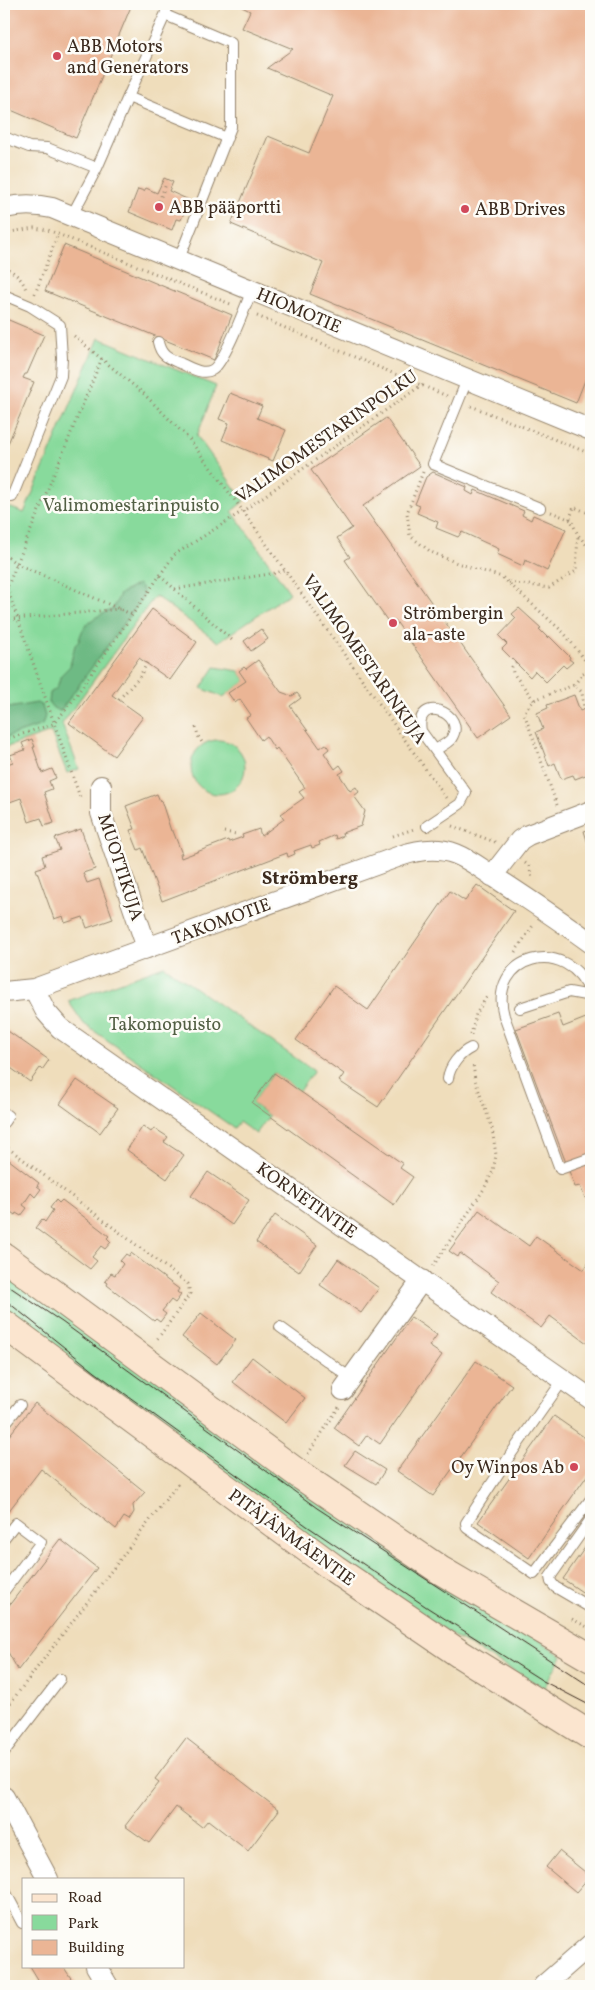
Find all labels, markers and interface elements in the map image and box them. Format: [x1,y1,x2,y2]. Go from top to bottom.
place label: ABB Motors and Generators [67,35,189,81]
marker: ABB Motors and Generators [51,50,63,62]
place label: ABB pääportti [169,196,281,221]
place label: ABB Drives [475,198,565,223]
marker: ABB pääportti [153,201,165,213]
marker: ABB Drives [459,203,471,215]
street label: HIOMOTIE [252,282,345,341]
street label: VALIMOMESTARINPOLKU [231,365,423,510]
park label: Valimomestarinpuisto [43,494,219,519]
street label: VALIMOMESTARINKUJA [296,570,432,750]
place label: Strömbergin ala-aste [403,602,504,648]
marker: Strömbergin ala-aste [387,617,399,629]
street label: MUOTTIKUJA [90,811,149,925]
district label: Strömberg [262,866,358,892]
street label: TAKOMOTIE [168,893,275,952]
park label: Takomopuisto [109,1013,221,1038]
street label: KORNETINTIE [251,1157,362,1245]
place label: Oy Winpos Ab [451,1456,564,1481]
marker: Oy Winpos Ab [568,1461,580,1473]
street label: PITÄJÄNMÄENTIE [223,1484,360,1593]
legend [22,1878,185,1968]
text: Road [68,1888,102,1909]
text: Park [68,1914,99,1935]
text: Building [68,1938,125,1959]

